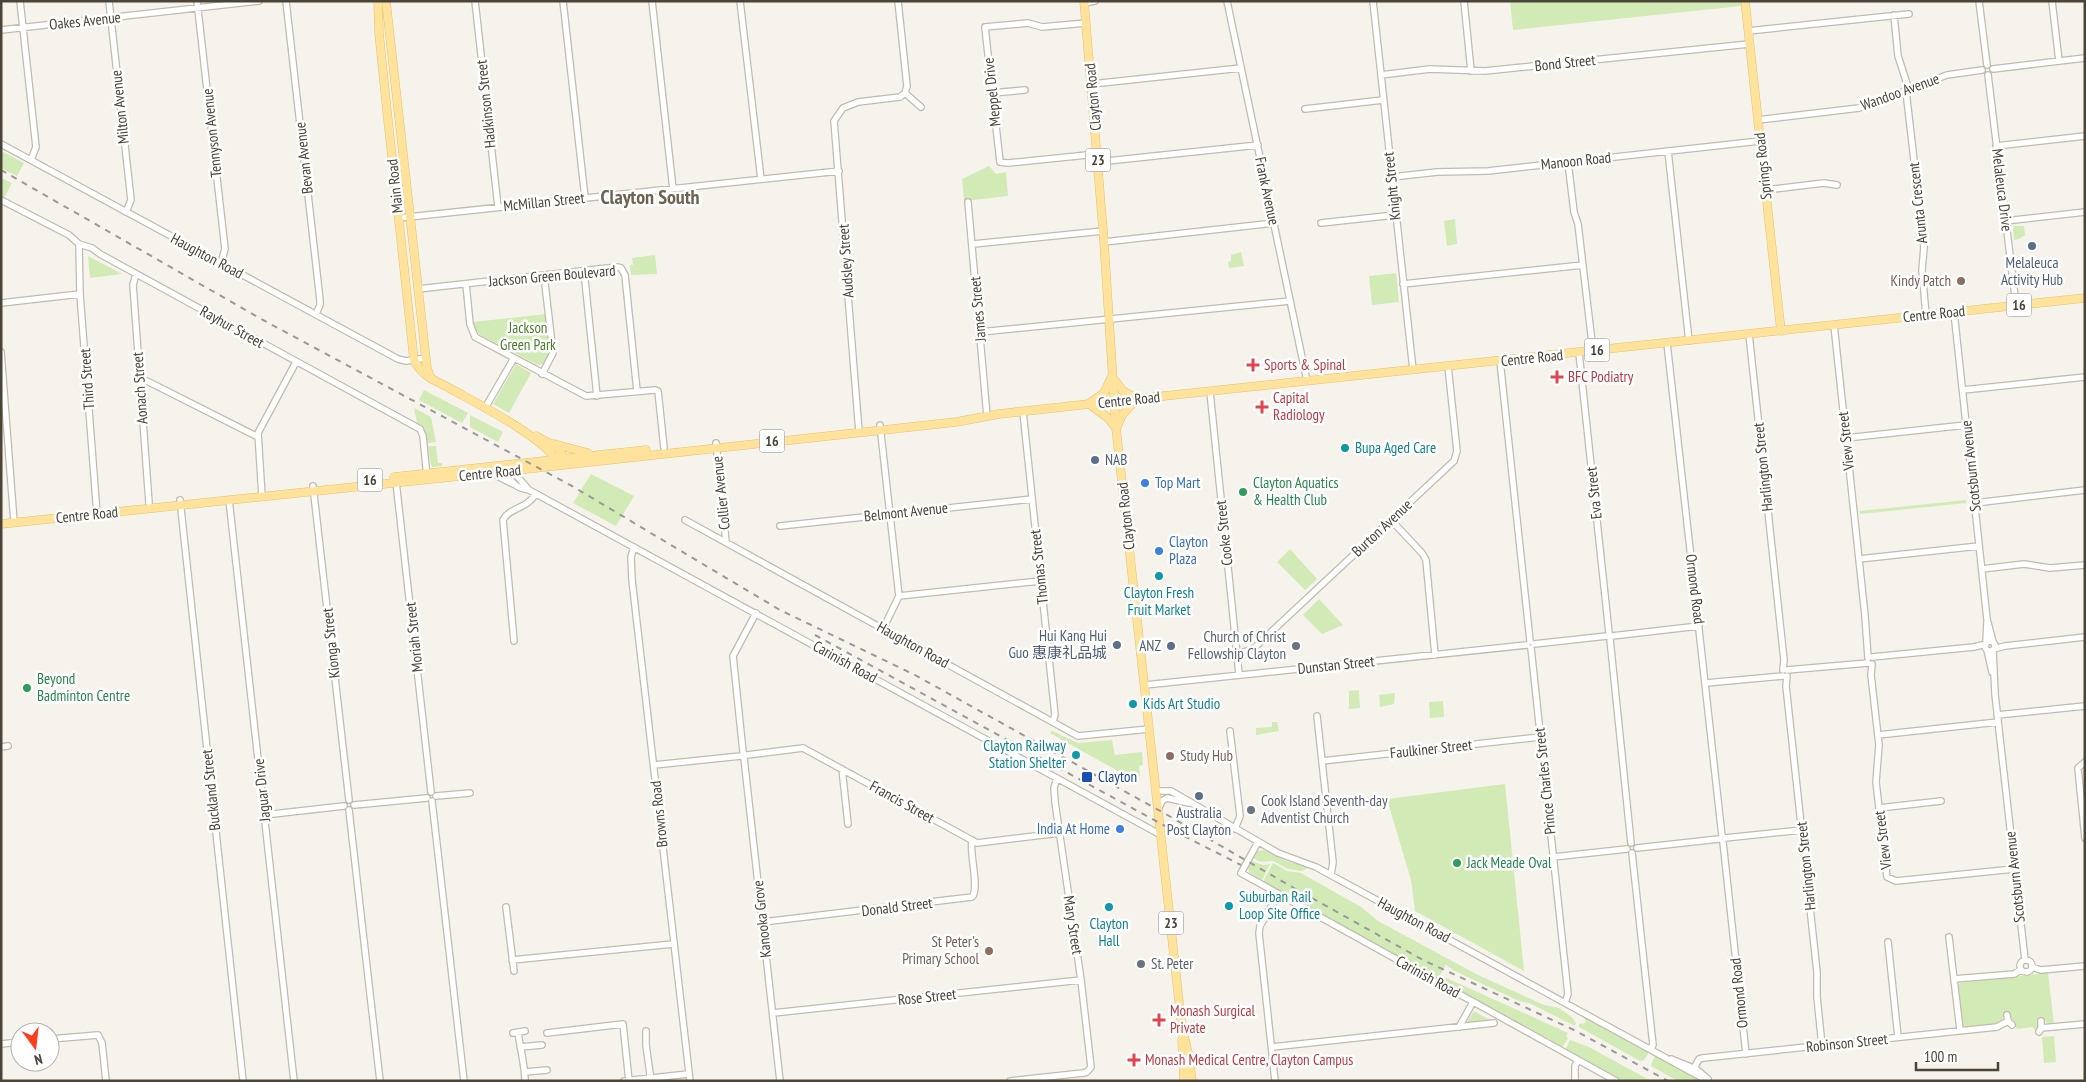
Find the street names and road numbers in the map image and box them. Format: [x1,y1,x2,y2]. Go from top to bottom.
street label: Oakes Avenue [48,7,122,34]
street label: Bond Street [1534,50,1596,75]
street label: Meppel Drive [978,57,1005,127]
street label: Hadkinson Street [471,59,500,149]
street label: Clayton Road [1080,62,1105,132]
street label: Milton Avenue [106,69,133,145]
street label: Wandoo Avenue [1858,69,1942,115]
street label: Tennyson Avenue [197,88,226,178]
street label: Bevan Avenue [290,121,317,195]
street label: Springs Road [1750,132,1775,200]
street label: Manoon Road [1540,147,1612,174]
street label: Melaleuca Drive [1988,147,2017,232]
road number: 23 [1086,148,1110,172]
street label: Knight Street [1378,151,1405,221]
street label: Frank Avenue [1251,155,1284,227]
street label: Main Road [382,158,407,214]
street label: Arunta Crescent [1904,161,1931,245]
street label: McMillan Street [502,188,585,215]
street label: Audsley Street [833,223,858,299]
street label: Haughton Road [168,229,247,283]
street label: Jackson Green Boulevard [487,260,616,291]
street label: James Street [965,276,990,343]
road number: 16 [2006,294,2032,316]
street label: Rayhur Street [197,301,268,352]
street label: Centre Road [1902,301,1966,326]
road number: 16 [1584,338,1610,362]
street label: Centre Road [1500,345,1564,370]
street label: Third Street [75,348,98,410]
street label: Aonach Street [128,351,151,425]
street label: Centre Road [1097,387,1161,412]
street label: View Street [1833,411,1858,472]
street label: Scotsburn Avenue [1956,420,1985,513]
street label: Harlington Street [1748,422,1777,512]
road number: 16 [760,430,784,452]
street label: Collier Avenue [707,455,734,531]
street label: Centre Road [458,460,522,485]
street label: Eva Street [1581,466,1606,520]
road number: 16 [358,468,382,492]
street label: Clayton Road [1113,481,1138,551]
street label: Burton Avenue [1347,495,1416,560]
street label: Belmont Avenue [863,498,949,525]
street label: Cooke Street [1211,499,1236,567]
street label: Centre Road [55,502,119,527]
street label: Thomas Street [1025,529,1052,605]
street label: Ormond Road [1682,553,1709,625]
street label: Moriah Street [400,601,427,673]
street label: Kionga Street [317,607,344,679]
street label: Haughton Road [874,617,953,672]
street label: Carinish Road [810,636,881,687]
street label: Dunstan Street [1297,651,1375,678]
street label: Prince Charles Street [1529,727,1560,835]
street label: Faulkiner Street [1389,735,1473,762]
street label: Buckland Street [197,749,224,832]
street label: Jaguar Drive [249,758,274,823]
street label: Francis Street [867,776,938,827]
street label: Browns Road [646,780,671,848]
street label: View Street [1869,810,1896,872]
street label: Harlington Street [1791,821,1820,911]
street label: Scotsburn Avenue [2000,831,2029,924]
street label: Kanooka Grove [748,880,775,959]
street label: Donald Street [860,893,933,920]
street label: Haughton Road [1375,893,1454,947]
street label: Mary Street [1059,894,1088,956]
road number: 23 [1158,911,1184,934]
street label: Carinish Road [1393,951,1464,1002]
street label: Ormond Road [1725,957,1752,1029]
street label: Rose Street [897,984,957,1009]
street label: Robinson Street [1805,1029,1889,1056]

